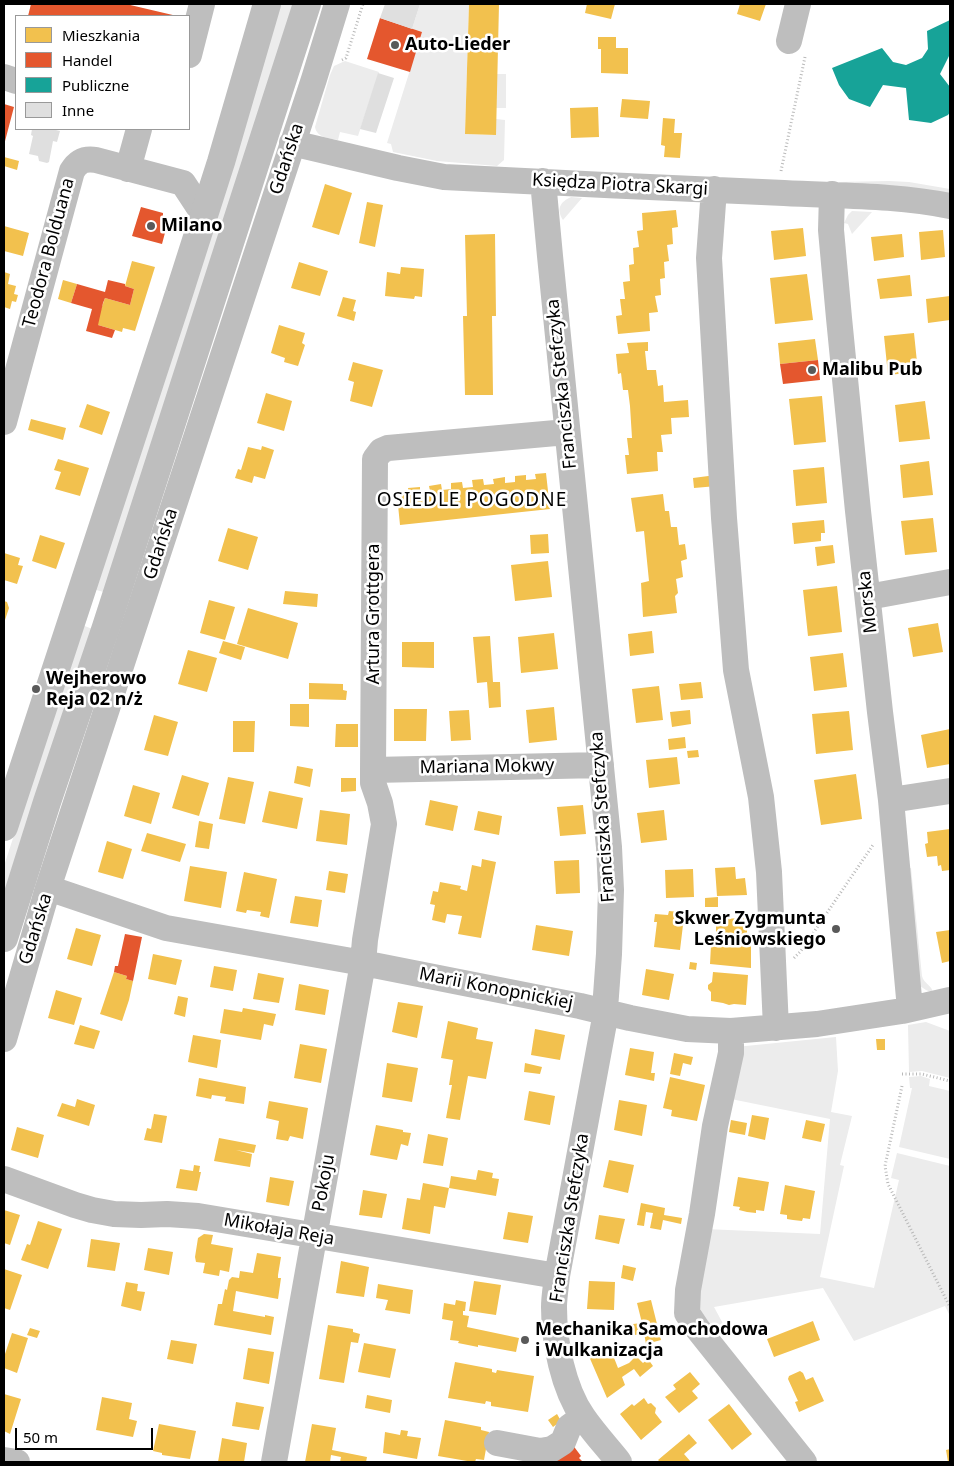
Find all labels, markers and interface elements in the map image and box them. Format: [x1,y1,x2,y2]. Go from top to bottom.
legend [15,15,190,130]
text: Mieszkania [62,25,140,45]
place label: Auto-Lieder [405,34,510,56]
marker: Auto-Lieder [389,39,401,51]
text: Handel [62,50,112,70]
text: Publiczne [62,75,129,95]
text: Inne [62,100,94,120]
street label: Gdańska [265,121,309,197]
street label: Księdza Piotra Skargi [531,170,709,200]
street label: Teodora Bolduana [19,176,79,330]
place label: Milano [161,215,222,237]
marker: Milano [145,220,157,232]
street label: Franciszka Stefczyka [542,298,582,470]
place label: Malibu Pub [822,359,923,381]
marker: Malibu Pub [806,364,818,376]
district label: OSIEDLE POGODNE [375,490,569,512]
street label: Gdańska [139,506,183,582]
street label: Artura Grottgera [363,544,385,684]
street label: Morska [854,570,882,634]
place label: Wejherowo Reja 02 n/ż [46,668,147,711]
marker: Wejherowo Reja 02 n/ż [30,683,42,695]
street label: Franciszka Stefczyka [586,731,620,903]
street label: Mariana Mokwy [419,755,555,779]
street label: Gdańska [15,891,57,967]
place label: Skwer Zygmunta Leśniowskiego [674,908,826,951]
marker: Skwer Zygmunta Leśniowskiego [830,923,842,935]
street label: Marii Konopnickiej [417,963,575,1015]
street label: Franciszka Stefczyka [546,1132,594,1304]
street label: Pokoju [308,1153,340,1213]
street label: Mikołaja Reja [222,1210,336,1250]
place label: Mechanika Samochodowa i Wulkanizacja [535,1319,768,1362]
marker: Mechanika Samochodowa i Wulkanizacja [519,1334,531,1346]
scale bar [18,1418,155,1450]
text: 50 m [23,1427,58,1447]

